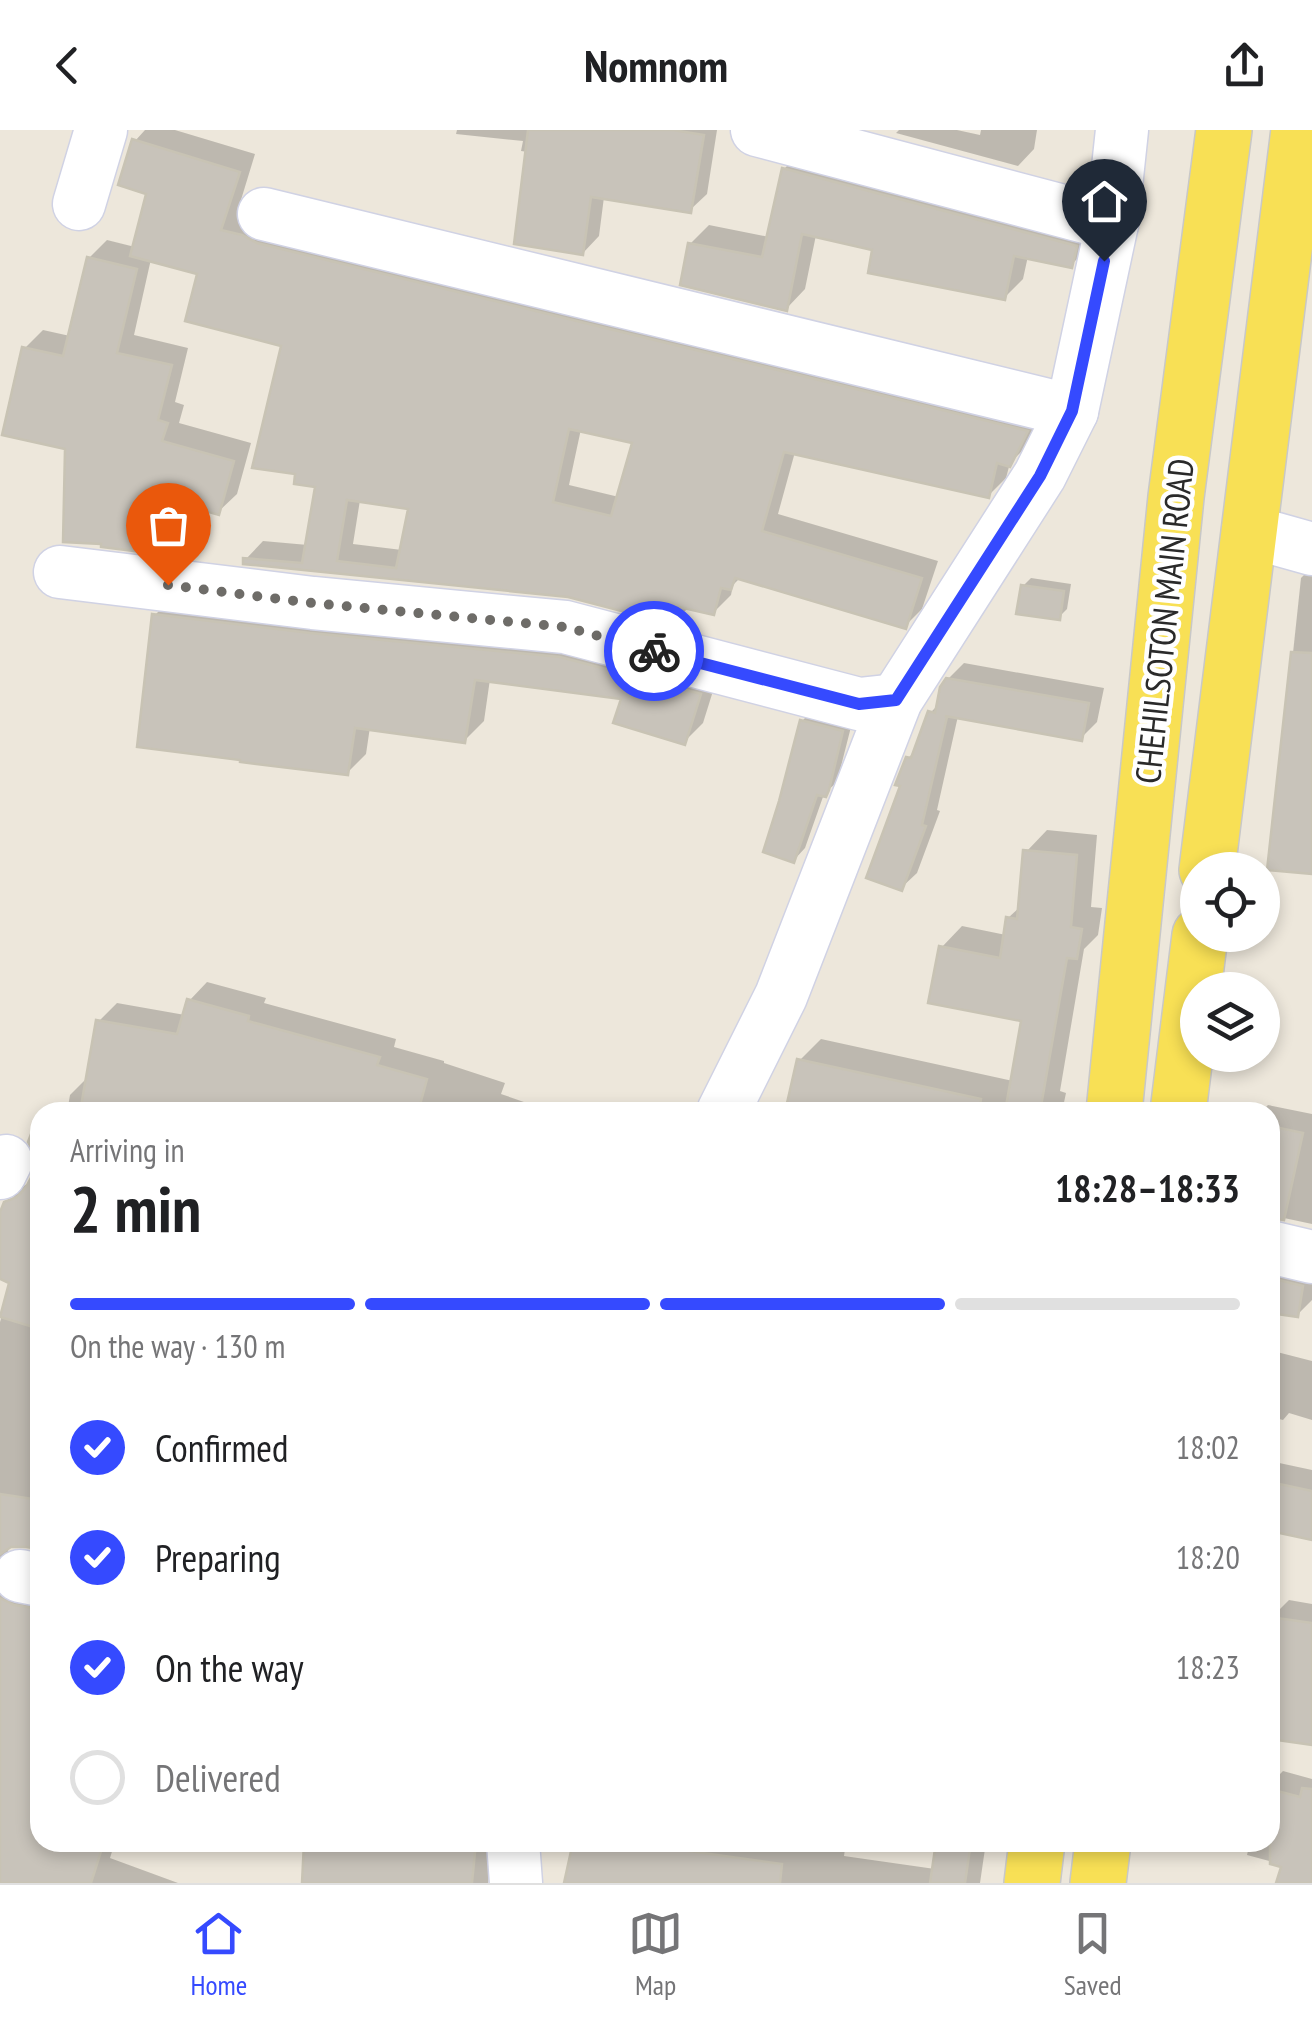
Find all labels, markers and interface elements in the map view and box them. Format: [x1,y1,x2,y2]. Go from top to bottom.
text: Nomnom [584,36,728,94]
icon: back [40,38,95,93]
icon: share [1217,38,1272,93]
pin [1062,159,1147,262]
icon: home [1077,174,1132,229]
street label: CHEHILSOTON MAIN ROAD [1124,456,1204,786]
pin [126,483,211,586]
icon: bag [141,498,196,553]
courier [604,601,704,701]
icon: bike [627,624,682,679]
map controls [1180,852,1280,1072]
button: locate [1180,852,1280,952]
button: layers [1180,972,1280,1072]
text: Arriving in [70,1129,185,1171]
text: 18:28–18:33 [1055,1163,1240,1212]
text: 2 min [70,1166,201,1250]
text: On the way · 130 m [70,1325,285,1367]
icon: check [70,1420,125,1475]
text: Confirmed [155,1423,288,1472]
text: 18:02 [1176,1426,1240,1468]
icon: check [70,1530,125,1585]
text: Preparing [155,1533,281,1582]
text: 18:20 [1176,1536,1240,1578]
icon: check [70,1640,125,1695]
text: On the way [155,1643,303,1692]
text: 18:23 [1176,1646,1240,1688]
text: Delivered [155,1753,281,1802]
tab: Home [190,1906,247,2003]
tab: Map [628,1906,683,2003]
tab: Saved [1064,1906,1122,2003]

